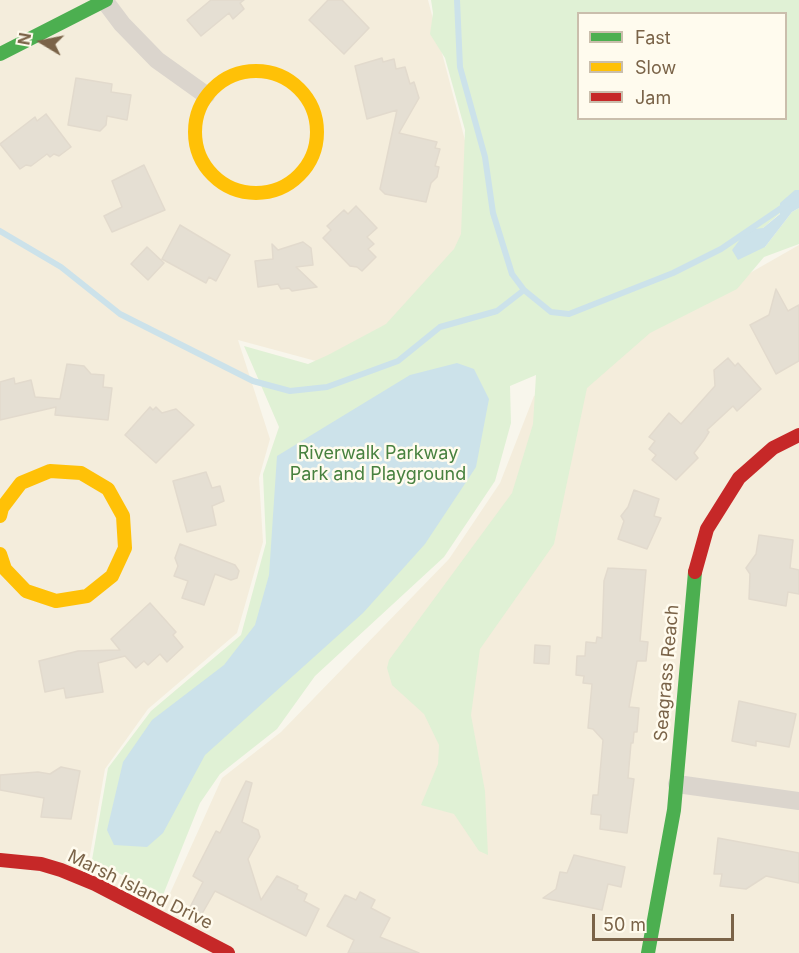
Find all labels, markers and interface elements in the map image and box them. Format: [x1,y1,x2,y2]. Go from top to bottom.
north arrow [12,12,72,72]
legend [577,12,787,120]
text: Fast [635,27,671,48]
text: N [13,31,35,47]
text: Slow [635,57,676,78]
text: Jam [635,87,671,108]
park label: Riverwalk Parkway Park and Playground [290,443,466,486]
street label: Seagrass Reach [650,604,684,742]
street label: Marsh Island Drive [64,846,216,934]
scale bar [595,902,738,940]
text: 50 m [603,914,646,935]

